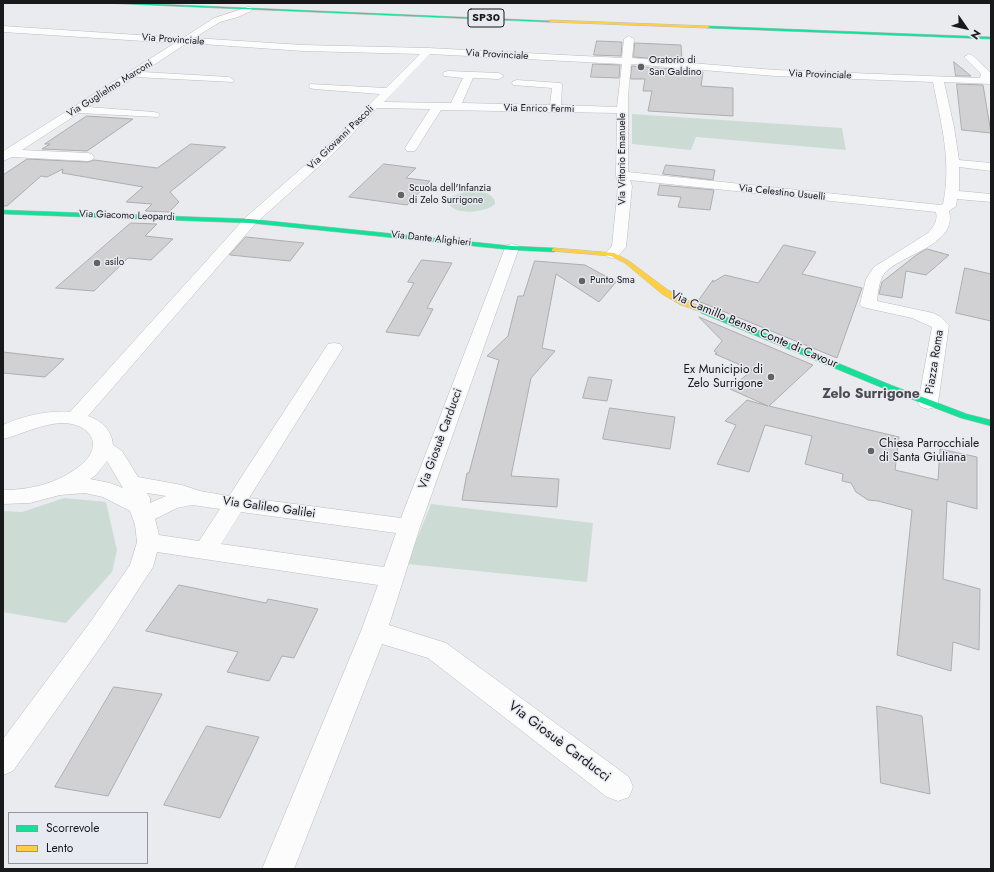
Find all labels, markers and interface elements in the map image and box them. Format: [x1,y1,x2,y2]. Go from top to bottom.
north arrow [946,8,986,48]
road number: SP30 [468,9,504,27]
text: N [967,27,985,43]
street label: Via Provinciale [141,32,205,48]
street label: Via Provinciale [465,47,529,63]
place label: Oratorio di San Galdino [649,55,701,78]
street label: Via Guglielmo Marconi [65,58,155,120]
marker: Oratorio di San Galdino [636,62,646,72]
street label: Via Provinciale [788,68,852,82]
street label: Via Enrico Fermi [504,102,574,116]
street label: Via Giovanni Pascoli [305,103,377,173]
street label: Via Vittorio Emanuele [617,113,629,205]
street label: Via Celestino Usuelli [738,182,826,204]
place label: Scuola dell'Infanzia di Zelo Surrigone [409,183,491,206]
marker: Scuola dell'Infanzia di Zelo Surrigone [396,190,406,200]
street label: Via Giacomo Leopardi [79,208,175,224]
street label: Via Dante Alighieri [390,229,472,249]
place label: asilo [105,257,124,269]
marker: asilo [92,258,102,268]
place label: Punto Sma [590,275,635,287]
marker: Punto Sma [577,276,587,286]
street label: Via Camillo Benso Conte di Cavour [668,288,840,372]
street label: Piazza Roma [923,329,947,395]
place label: Ex Municipio di Zelo Surrigone [683,363,763,391]
marker: Ex Municipio di Zelo Surrigone [766,372,776,382]
street label: Via Giosuè Carducci [416,387,466,491]
district label: Zelo Surrigone [822,387,920,403]
place label: Chiesa Parrocchiale di Santa Giuliana [879,437,979,465]
marker: Chiesa Parrocchiale di Santa Giuliana [866,446,876,456]
street label: Via Galileo Galilei [222,494,316,522]
street label: Via Giosuè Carducci [504,698,614,786]
legend [8,812,148,864]
text: Scorrevole [46,819,100,837]
text: Lento [46,839,73,857]

